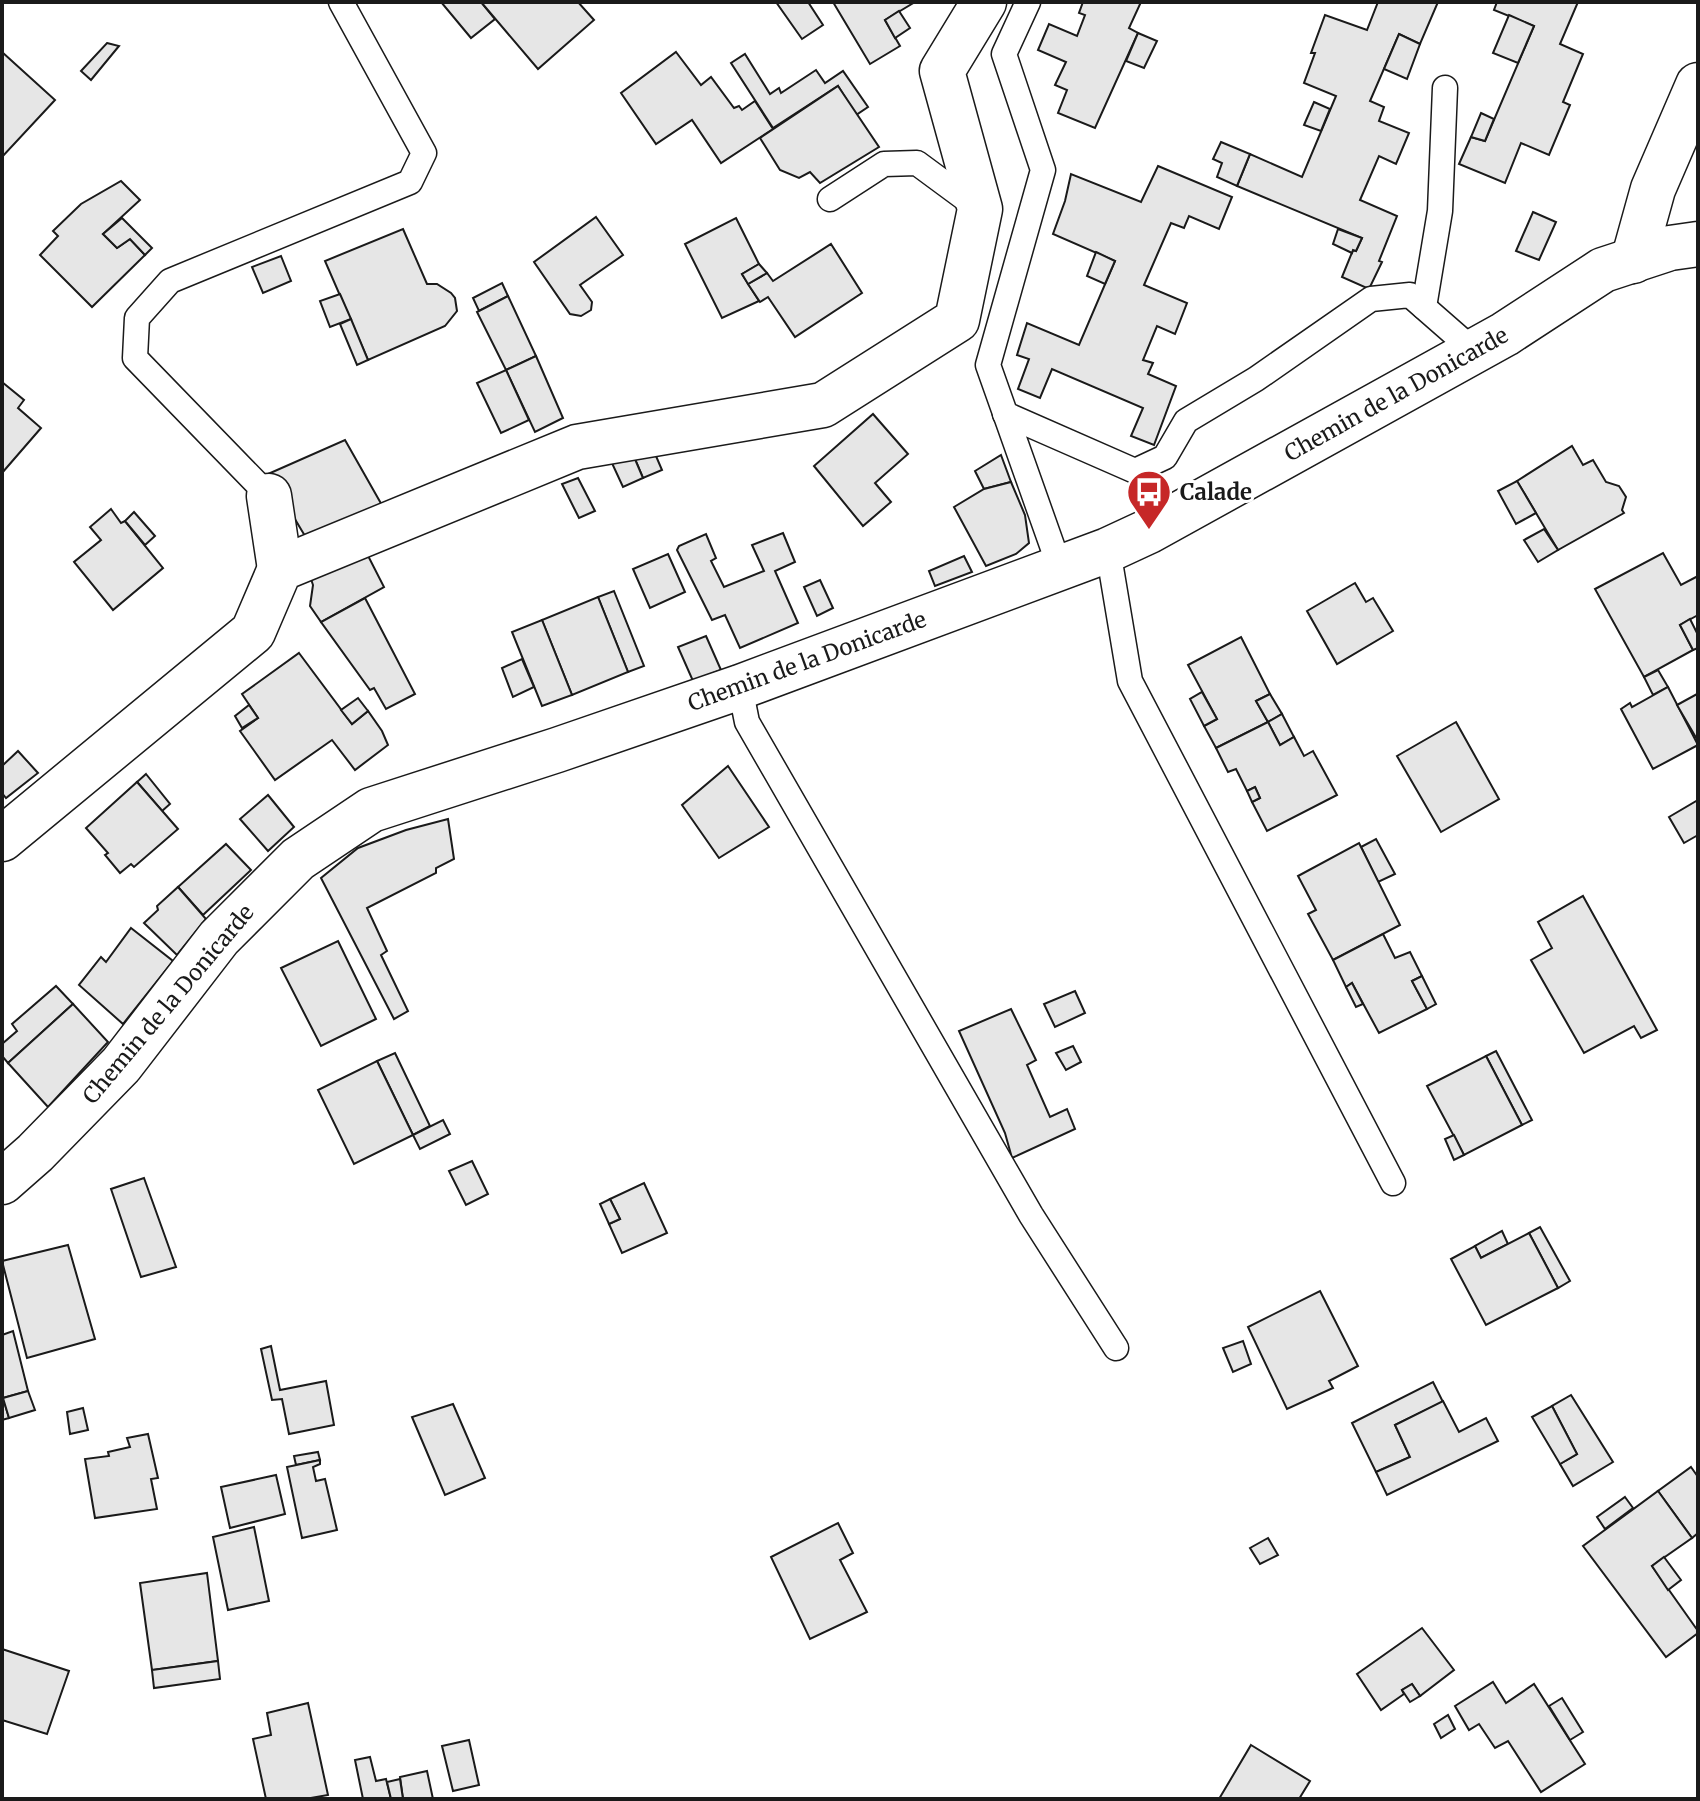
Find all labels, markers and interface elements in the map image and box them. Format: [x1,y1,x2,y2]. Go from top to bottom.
street label: Chemin de la Donicarde [1279,321,1513,467]
bus stop icon: Calade [1125,468,1173,531]
place label: Calade [1180,478,1252,506]
street label: Chemin de la Donicarde [684,605,930,717]
street label: Chemin de la Donicarde [76,899,260,1109]

